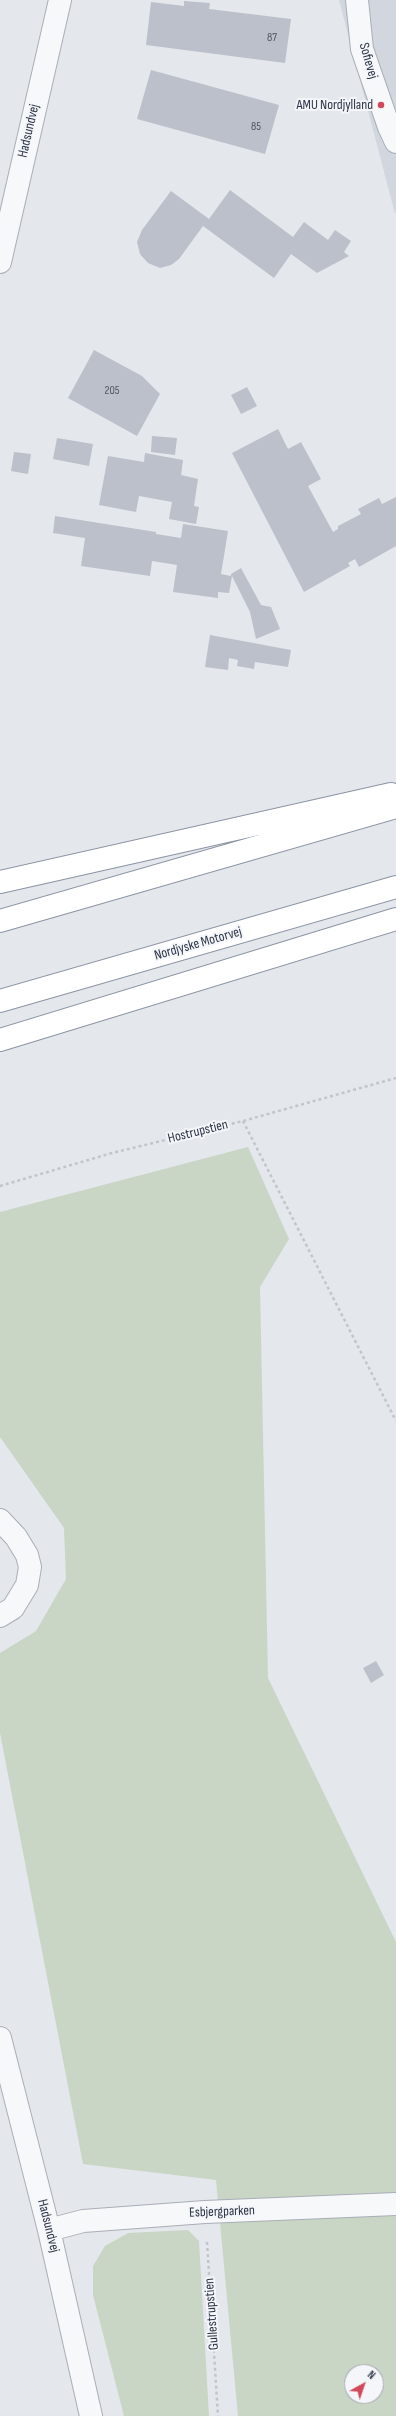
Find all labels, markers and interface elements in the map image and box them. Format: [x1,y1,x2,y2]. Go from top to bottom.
house number: 87 [267,31,277,45]
street label: Sofievej [355,41,381,81]
place label: AMU Nordjylland [297,97,373,113]
marker: AMU Nordjylland [376,100,386,110]
street label: Hadsundvej [15,103,43,159]
house number: 85 [251,120,261,134]
house number: 205 [104,384,120,398]
street label: Nordjyske Motorvej [152,923,244,965]
street label: Hostrupstien [166,1116,230,1148]
street label: Hadsundvej [33,2198,63,2254]
street label: Esbjergparken [189,2202,255,2222]
street label: Gullestrupstien [201,2277,223,2351]
north arrow [344,2364,384,2404]
text: N [365,2368,378,2382]

